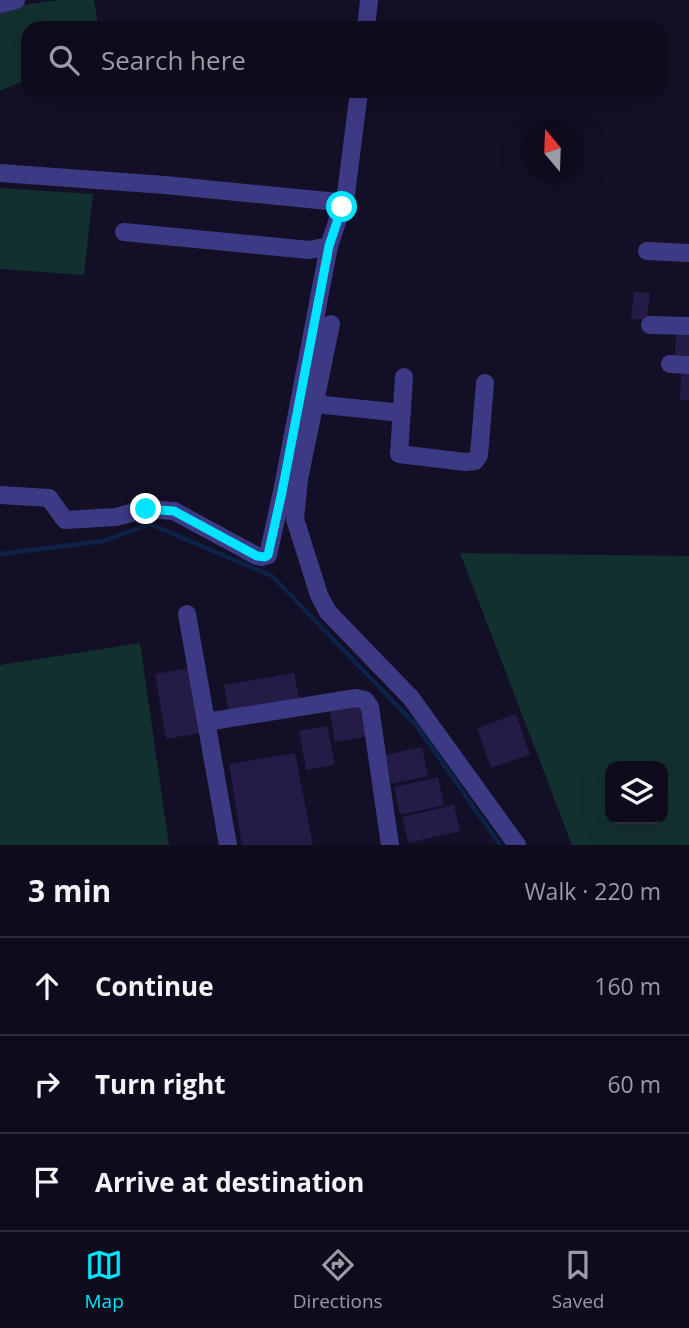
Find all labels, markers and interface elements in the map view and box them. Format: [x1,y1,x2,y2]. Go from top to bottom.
search box [21,21,668,98]
icon: search [45,41,83,79]
text: Search here [101,42,246,78]
north arrow [521,119,584,182]
route start [326,191,357,222]
route end [130,493,161,524]
map controls [605,761,668,824]
button: layers [605,761,668,824]
text: 3 min [28,870,111,911]
text: Walk · 220 m [524,875,661,907]
icon: ahead [28,967,66,1005]
text: Continue [95,968,214,1004]
text: 160 m [594,970,661,1002]
icon: right [28,1065,66,1103]
text: Turn right [95,1066,226,1102]
text: 60 m [607,1068,661,1100]
icon: arrive [28,1163,66,1201]
text: Arrive at destination [95,1164,364,1200]
tab: Map [85,1246,124,1314]
tab: Directions [293,1246,383,1314]
tab: Saved [552,1246,604,1314]

